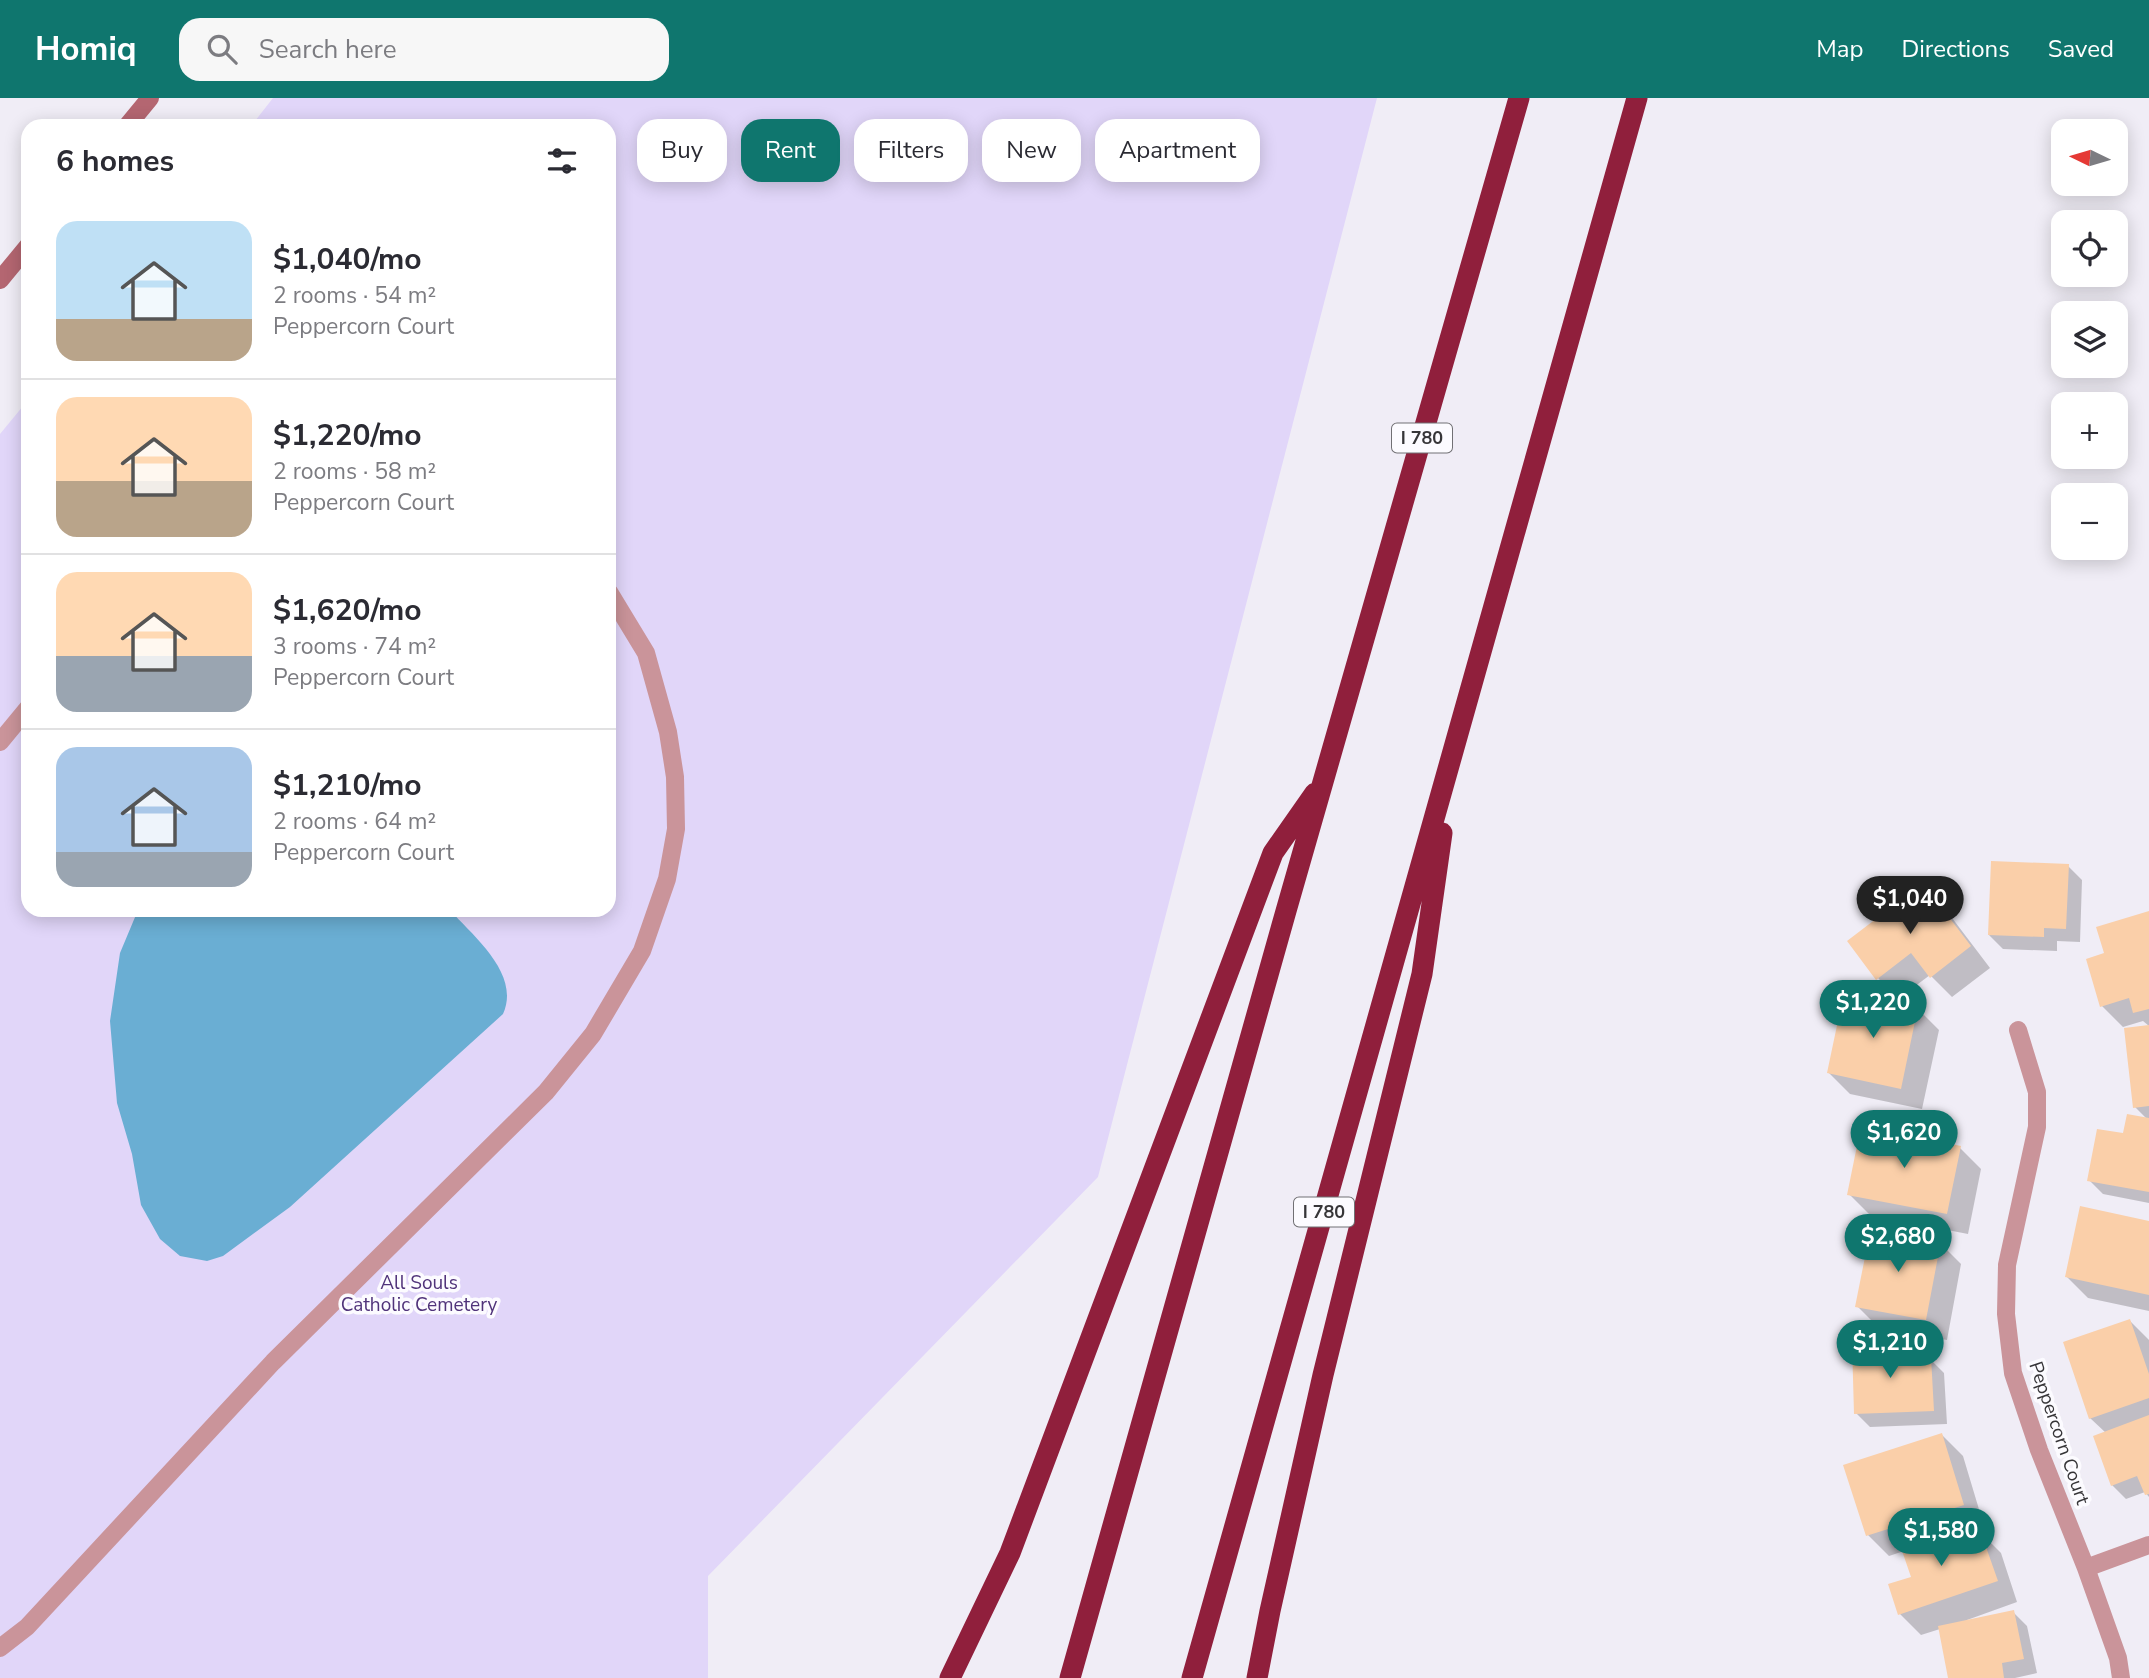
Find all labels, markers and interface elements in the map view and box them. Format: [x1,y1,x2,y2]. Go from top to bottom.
search box [179,18,669,81]
text: Homiq [35,27,137,72]
icon: search [203,30,241,68]
text: Search here [259,32,397,67]
text: Map [1816,33,1863,65]
text: Directions [1901,33,2010,65]
text: Saved [2048,33,2114,65]
chip: Buy [637,119,727,182]
chip: Rent [741,119,840,182]
chip: Filters [854,119,968,182]
chip: New [982,119,1081,182]
chip: Apartment [1095,119,1260,182]
north arrow [2051,119,2128,196]
map controls [2051,119,2128,560]
text: 6 homes [56,141,174,182]
icon: filters [543,142,581,180]
button: locate [2051,210,2128,287]
text: $1,040/mo [273,239,422,280]
icon: home [112,249,196,333]
text: 2 rooms · 54 m² [273,280,436,311]
button: layers [2051,301,2128,378]
text: Peppercorn Court [273,311,454,342]
button: + [2051,392,2128,469]
text: $1,220/mo [273,415,422,456]
road number: I 780 [1392,424,1452,452]
icon: home [112,425,196,509]
text: 2 rooms · 58 m² [273,456,436,487]
button: − [2051,483,2128,560]
text: Peppercorn Court [273,487,454,518]
text: $1,620/mo [273,590,422,631]
icon: home [112,600,196,684]
text: 3 rooms · 74 m² [273,631,436,662]
text: Peppercorn Court [273,662,454,693]
text: $1,210/mo [273,765,422,806]
icon: home [112,775,196,859]
text: 2 rooms · 64 m² [273,806,436,837]
text: Peppercorn Court [273,837,454,868]
pin: $1,040 [1853,876,1967,936]
text: $1,040 [1873,883,1947,914]
pin: $1,220 [1816,981,1930,1040]
text: $1,220 [1836,987,1910,1018]
pin: $1,620 [1847,1110,1961,1170]
text: $1,620 [1867,1117,1941,1148]
road number: I 780 [1294,1198,1354,1226]
pin: $2,680 [1841,1214,1955,1274]
text: $2,680 [1861,1221,1935,1252]
park label: All Souls Catholic Cemetery [341,1270,498,1318]
pin: $1,210 [1833,1320,1947,1380]
text: $1,210 [1853,1327,1927,1358]
street label: Peppercorn Court [2022,1358,2096,1508]
pin: $1,580 [1884,1508,1998,1568]
text: $1,580 [1904,1515,1978,1546]

